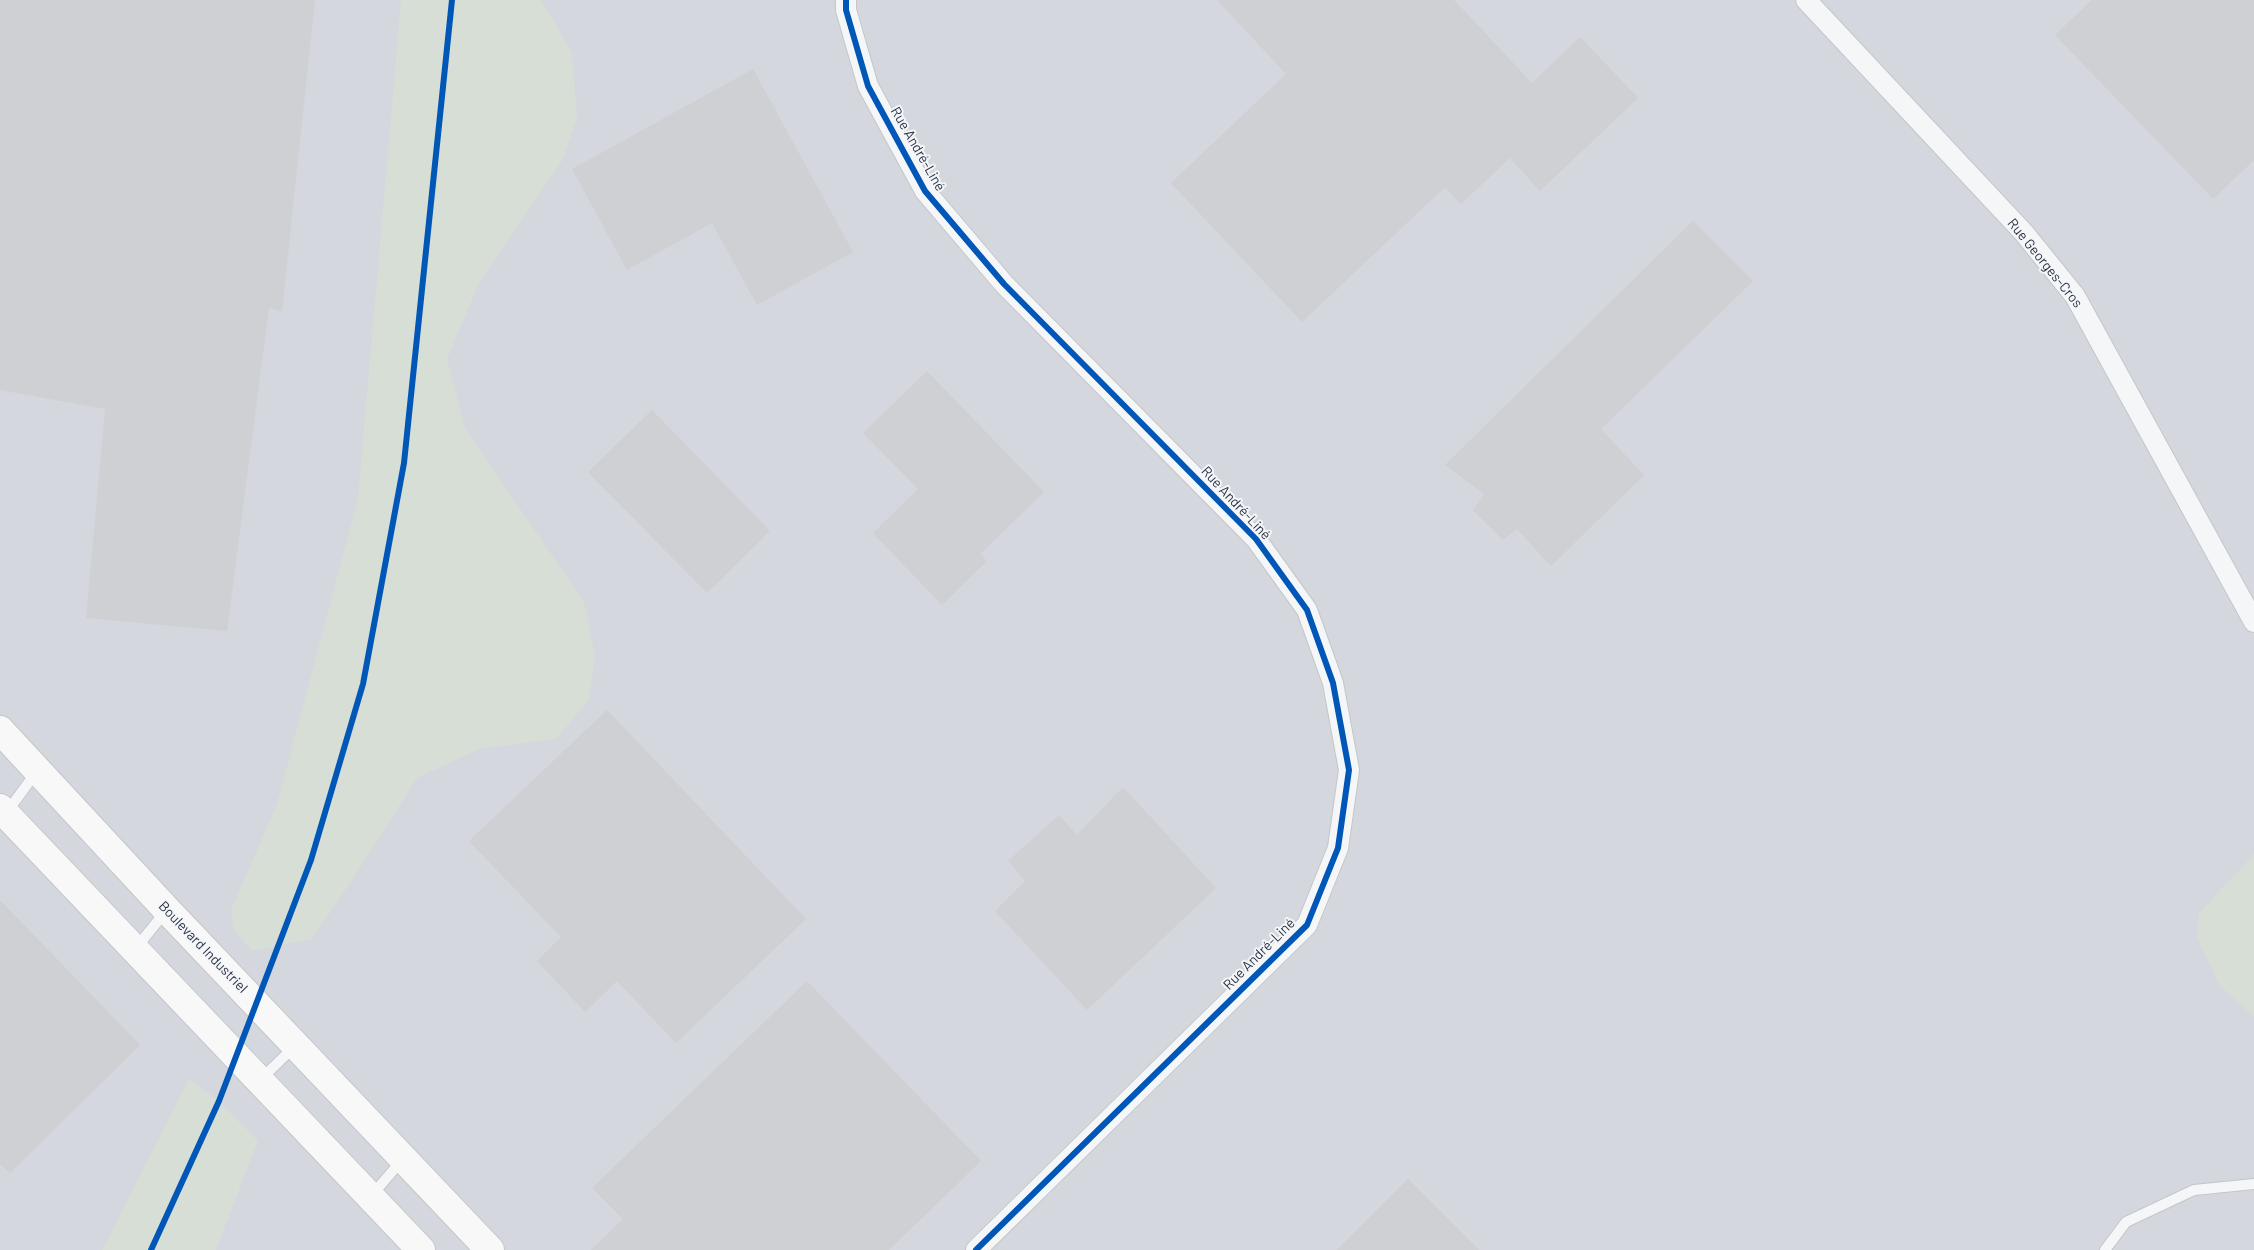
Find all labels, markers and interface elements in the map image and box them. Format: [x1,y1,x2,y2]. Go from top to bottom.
street label: Rue André-Liné [887,104,949,194]
street label: Rue Georges-Cros [2004,215,2086,311]
street label: Rue André-Liné [1198,463,1274,543]
street label: Boulevard Industriel [155,898,251,996]
street label: Rue André-Liné [1220,915,1298,993]

